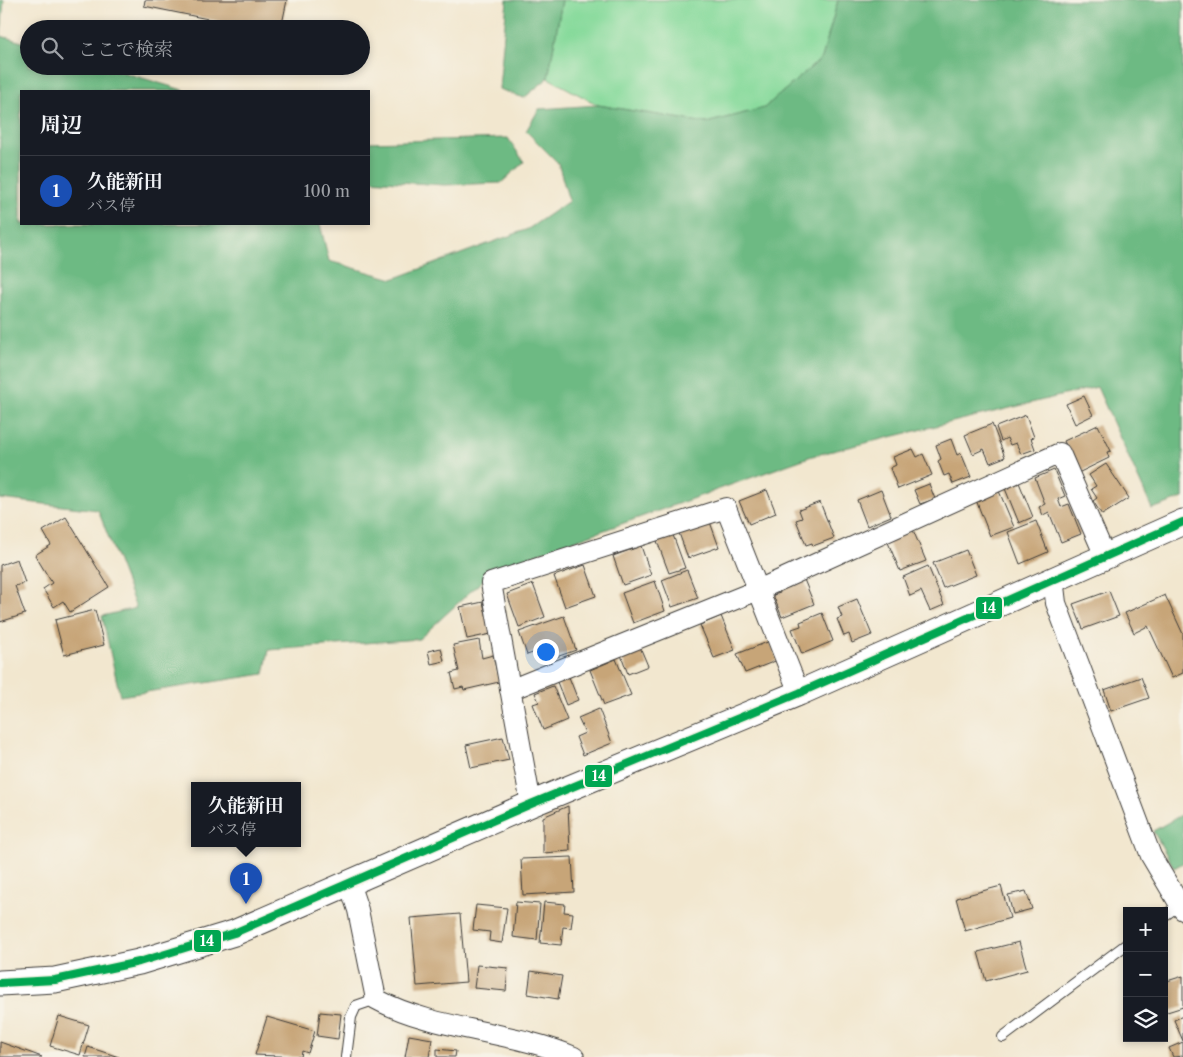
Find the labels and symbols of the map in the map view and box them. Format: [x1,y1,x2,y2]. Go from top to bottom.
line badge: 14 [975,596,1003,620]
text: 14 [982,599,996,617]
your location [533,639,559,665]
line badge: 14 [584,764,613,788]
text: 14 [592,767,606,785]
pin: 1 [230,863,262,904]
line badge: 14 [193,929,222,953]
text: 14 [200,932,214,950]

